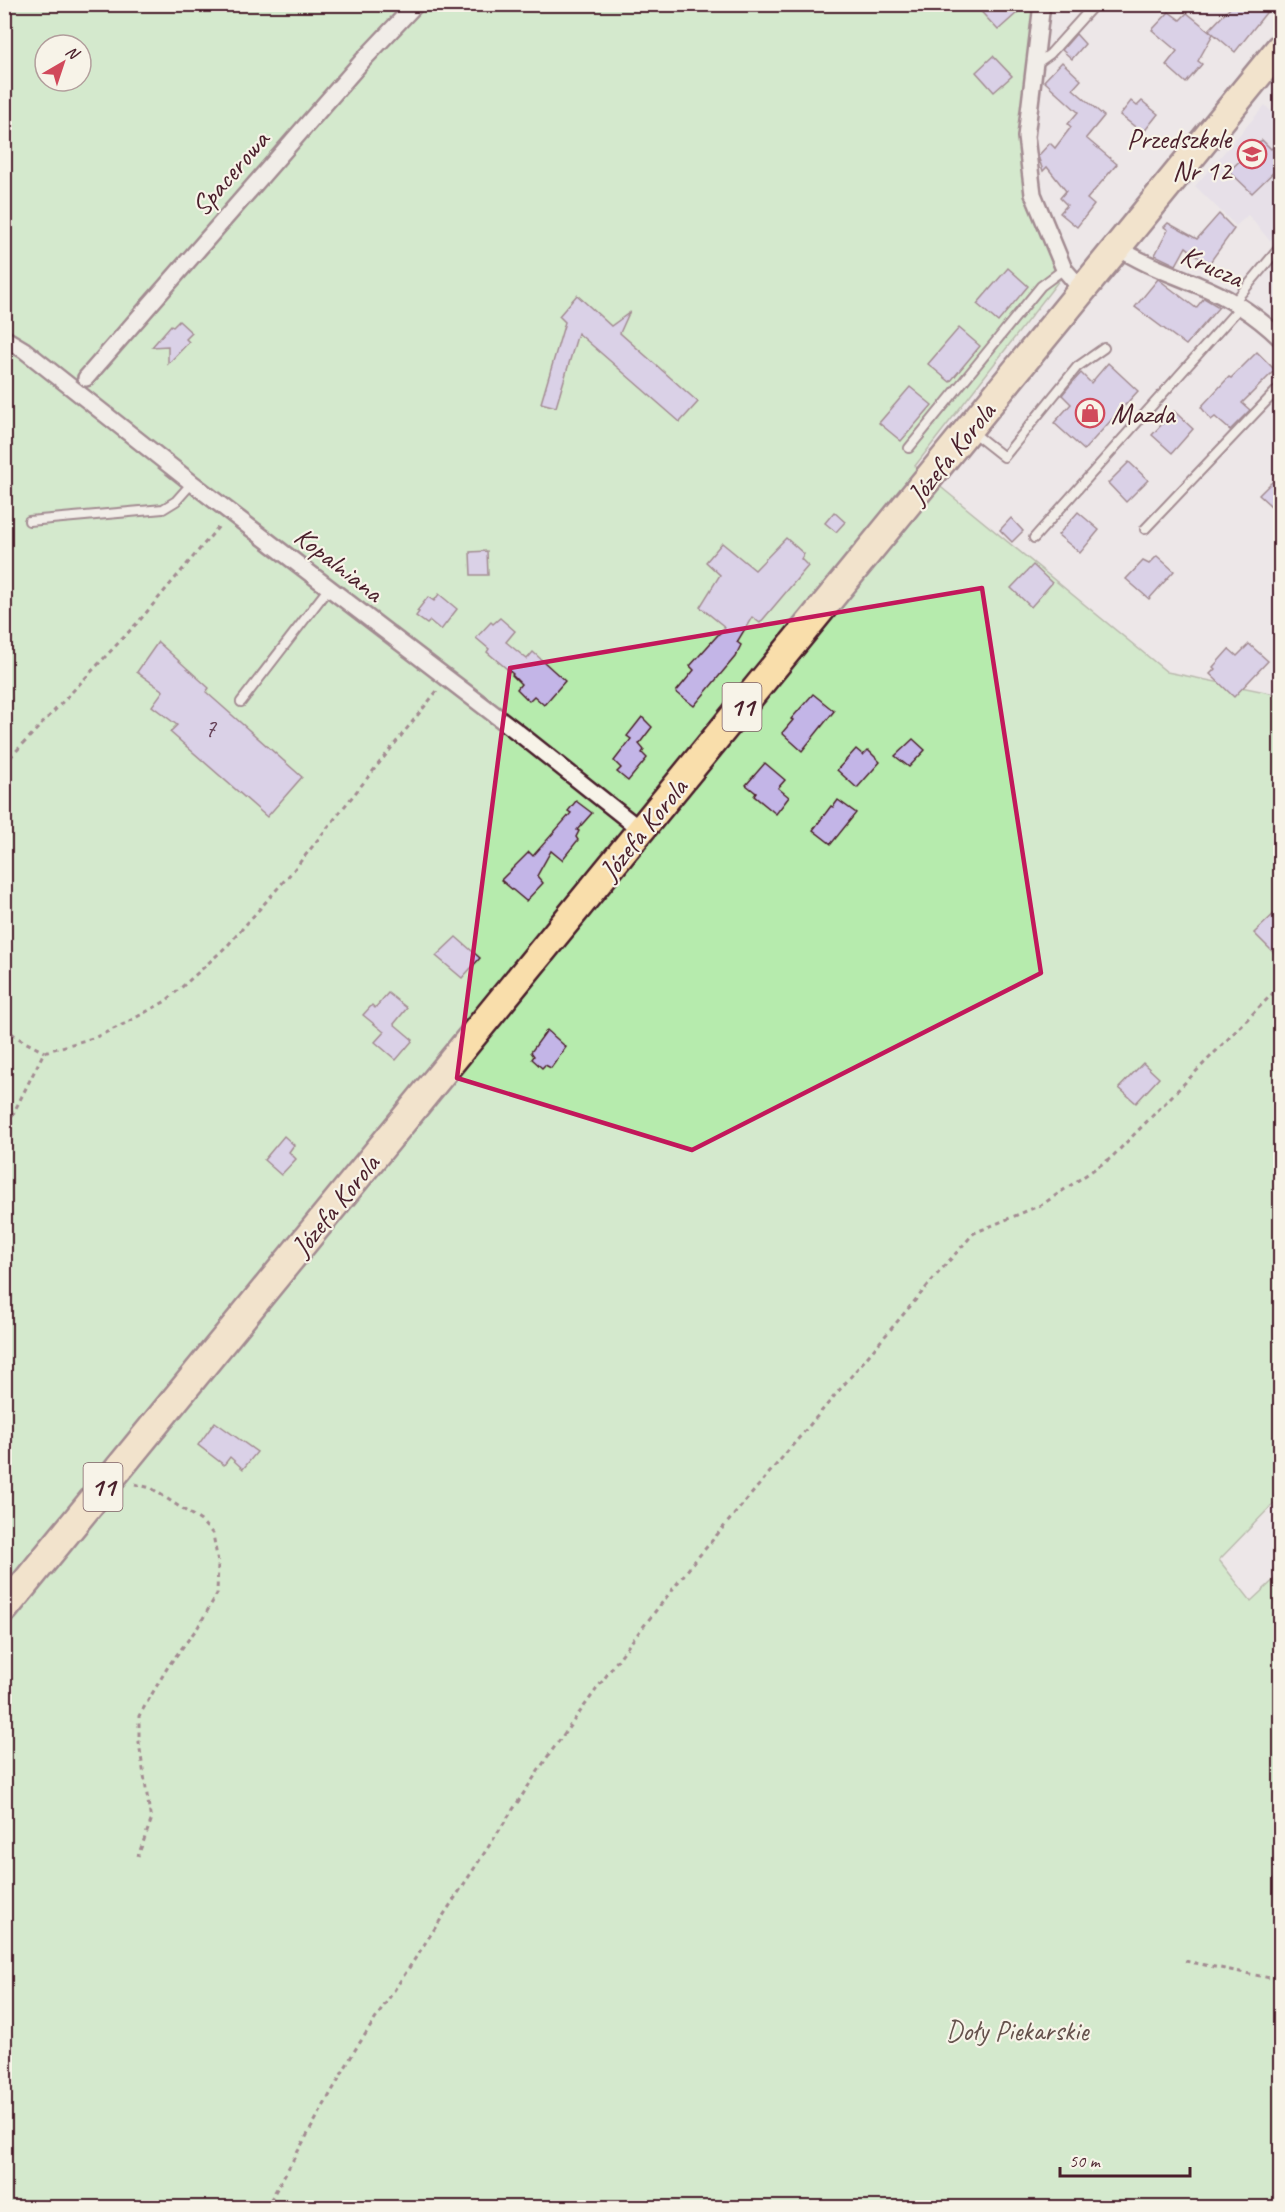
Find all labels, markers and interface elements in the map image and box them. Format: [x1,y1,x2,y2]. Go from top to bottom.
north arrow [33,33,93,93]
text: N [62,41,84,65]
place label: Przedszkole Nr 12 [1127,121,1233,188]
street label: Spacerowa [183,122,278,223]
school or university icon: Przedszkole Nr 12 [1236,138,1268,170]
street label: Krucza [1176,237,1250,296]
street label: Józefa Korola [898,394,1004,513]
place label: Mazda [1111,396,1176,431]
shop icon: Mazda [1074,397,1106,429]
street label: Kopalniana [288,519,392,611]
road number: 11 [722,683,762,731]
house number: 7 [204,712,217,745]
street label: Józefa Korola [590,770,696,889]
street label: Józefa Korola [282,1146,388,1265]
road number: 11 [84,1463,122,1511]
park label: Doły Piekarskie [946,2013,1090,2048]
scale bar [1060,2140,1190,2178]
text: 50 m [1069,2150,1102,2172]

